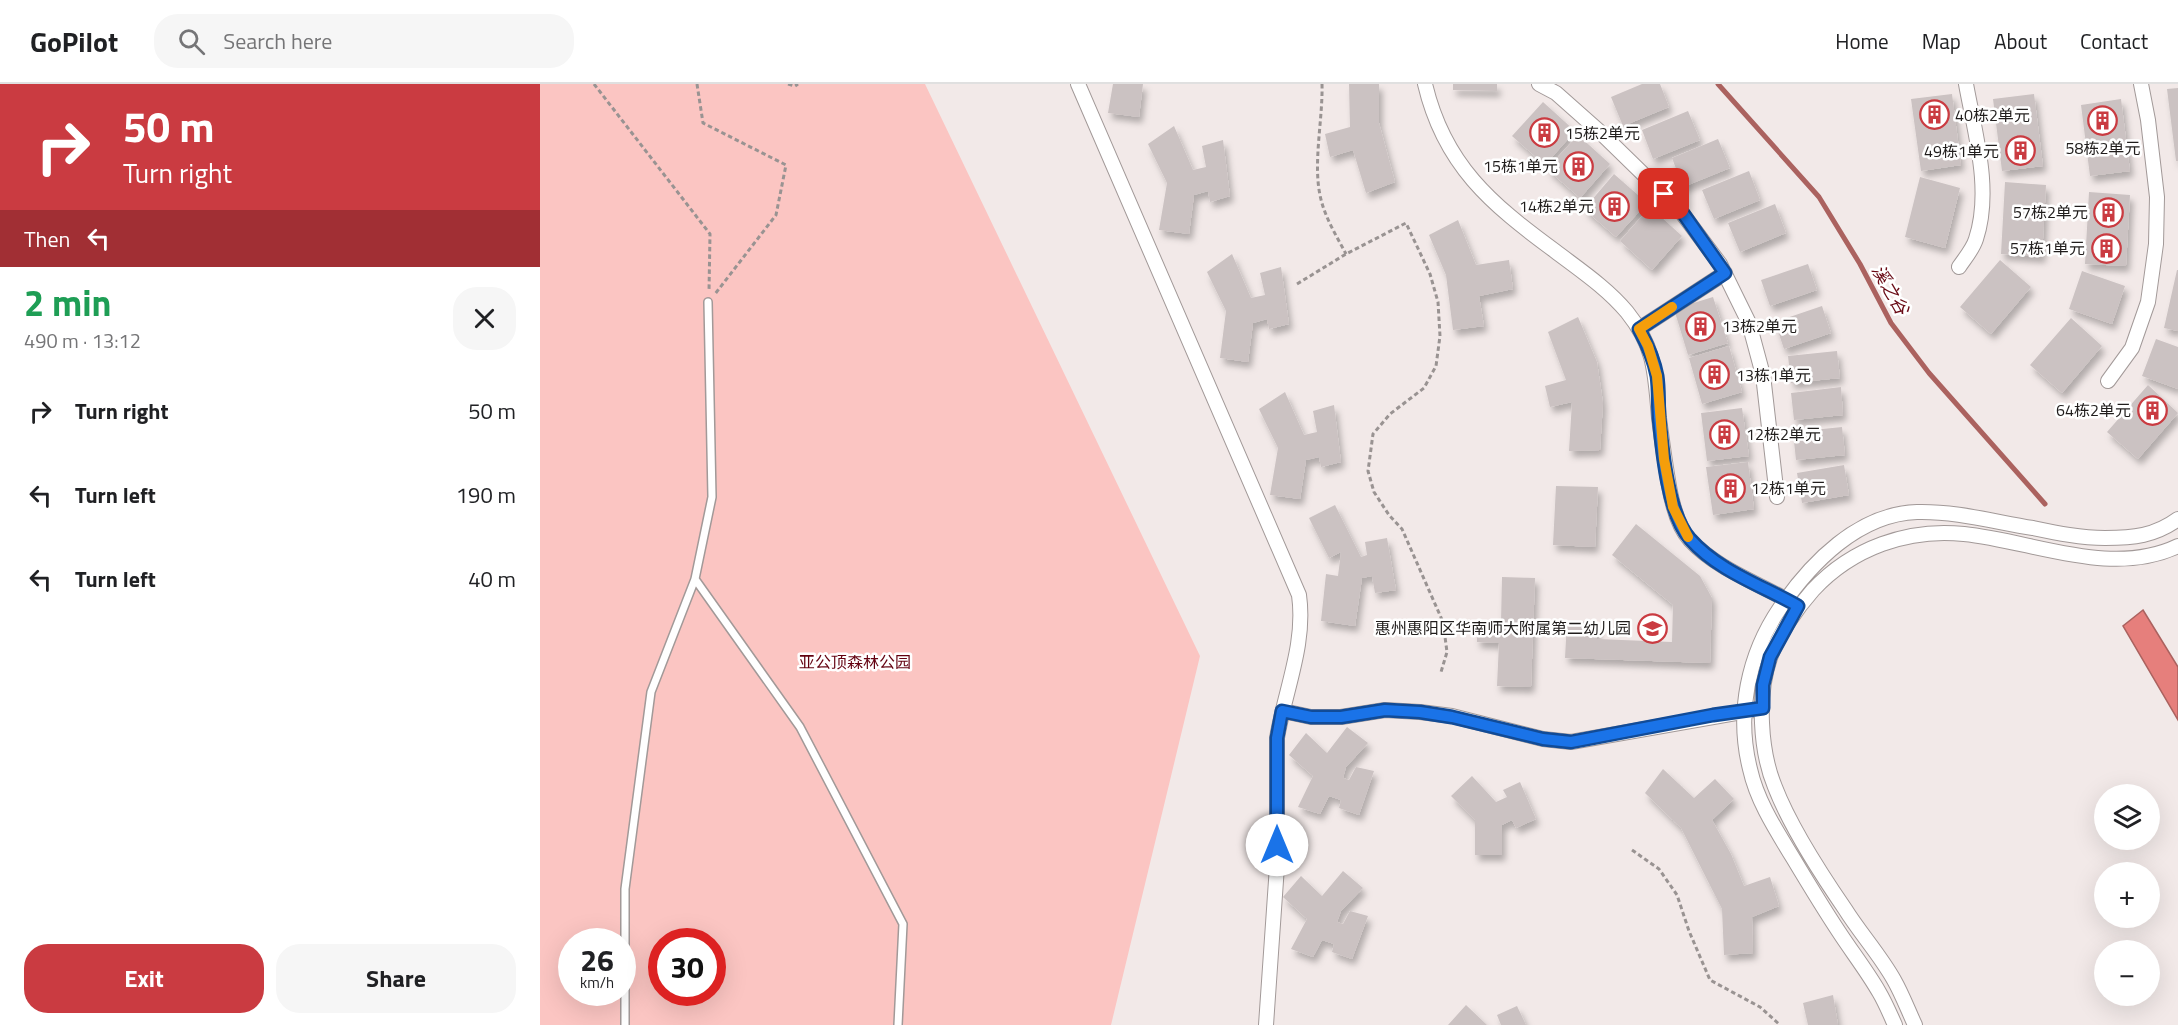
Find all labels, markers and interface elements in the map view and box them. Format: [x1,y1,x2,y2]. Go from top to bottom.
search box [154,14,574,68]
text: GoPilot [30,20,118,63]
text: Search here [223,24,332,58]
icon: search [175,25,208,58]
text: Home [1835,25,1889,57]
text: Map [1922,25,1961,57]
text: About [1994,25,2047,57]
text: Contact [2080,25,2148,57]
text: 50 m [123,94,215,158]
building icon: 40栋2单元 [1918,99,1950,131]
place label: 40栋2单元 [1955,103,2030,127]
building icon: 58栋2单元 [2087,104,2119,136]
icon: right [24,108,102,186]
building icon: 15栋2单元 [1528,117,1560,149]
place label: 15栋2单元 [1565,121,1640,145]
building icon: 49栋1单元 [2004,135,2036,167]
place label: 58栋2单元 [2066,136,2140,160]
place label: 49栋1单元 [1924,139,1999,163]
building icon: 15栋1单元 [1563,150,1595,182]
text: Turn right [123,152,232,193]
place label: 15栋1单元 [1483,154,1558,178]
pin [1638,168,1689,219]
icon: arrive [1647,177,1680,210]
building icon: 14栋2单元 [1599,190,1631,222]
place label: 14栋2单元 [1519,194,1594,218]
building icon: 57栋2单元 [2093,196,2125,228]
place label: 57栋2单元 [2013,200,2088,224]
text: Then [24,222,70,256]
icon: left [82,222,115,255]
building icon: 57栋1单元 [2090,232,2122,264]
place label: 57栋1单元 [2010,236,2085,260]
water label: 溪之谷 [1865,260,1917,322]
text: 2 min [24,275,111,330]
button: close [453,287,516,350]
building icon: 13栋2单元 [1685,310,1717,342]
place label: 13栋2单元 [1722,314,1797,338]
text: 490 m · 13:12 [24,325,141,356]
building icon: 13栋1单元 [1699,359,1731,391]
place label: 13栋1单元 [1736,363,1811,387]
text: Turn right [75,394,169,428]
text: 50 m [468,394,516,428]
building icon: 64栋2单元 [2136,394,2168,426]
icon: right [24,395,57,428]
place label: 64栋2单元 [2056,398,2131,422]
building icon: 12栋2单元 [1709,418,1741,450]
place label: 12栋2单元 [1746,422,1821,446]
building icon: 12栋1单元 [1714,472,1746,504]
place label: 12栋1单元 [1751,476,1826,500]
text: Turn left [75,478,156,512]
text: 190 m [456,478,516,512]
icon: left [24,479,57,512]
text: Turn left [75,562,156,596]
text: 40 m [468,562,516,596]
icon: left [24,563,57,596]
school or university icon: 惠州惠阳区华南师大附属第二幼儿园 [1636,612,1668,644]
place label: 惠州惠阳区华南师大附属第二幼儿园 [1375,616,1631,640]
park label: 亚公顶森林公园 [799,650,911,674]
map controls [2094,784,2160,1006]
button: layers [2094,784,2160,850]
position arrow [1245,813,1309,877]
button: + [2094,862,2160,928]
speed limit sign: 30 [648,928,726,1006]
text: 26 [580,937,614,983]
button: − [2094,940,2160,1006]
button: Exit [24,944,264,1013]
button: Share [276,944,516,1013]
text: km/h [580,971,614,994]

